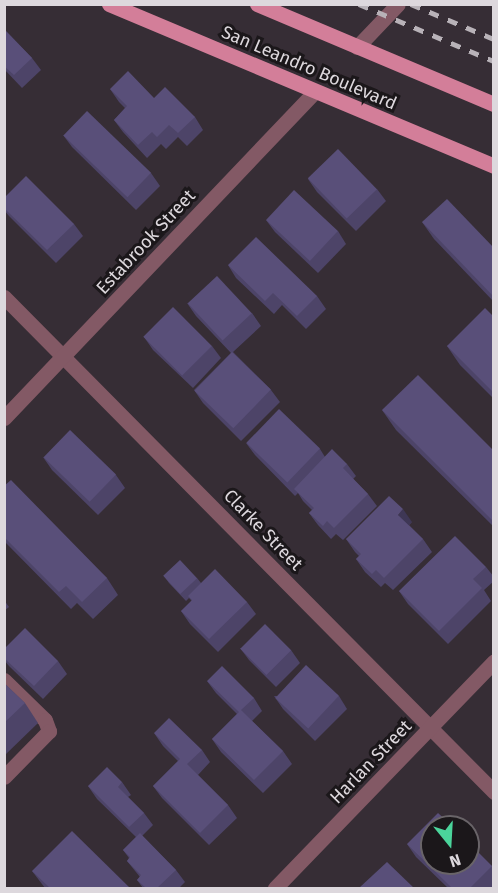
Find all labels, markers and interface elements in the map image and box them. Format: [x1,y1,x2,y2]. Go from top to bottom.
street label: San Leandro Boulevard [218,21,400,115]
street label: Estabrook Street [92,185,200,299]
street label: Clarke Street [219,485,307,575]
street label: Harlan Street [326,716,416,808]
north arrow [420,815,480,875]
text: N [447,850,463,871]

